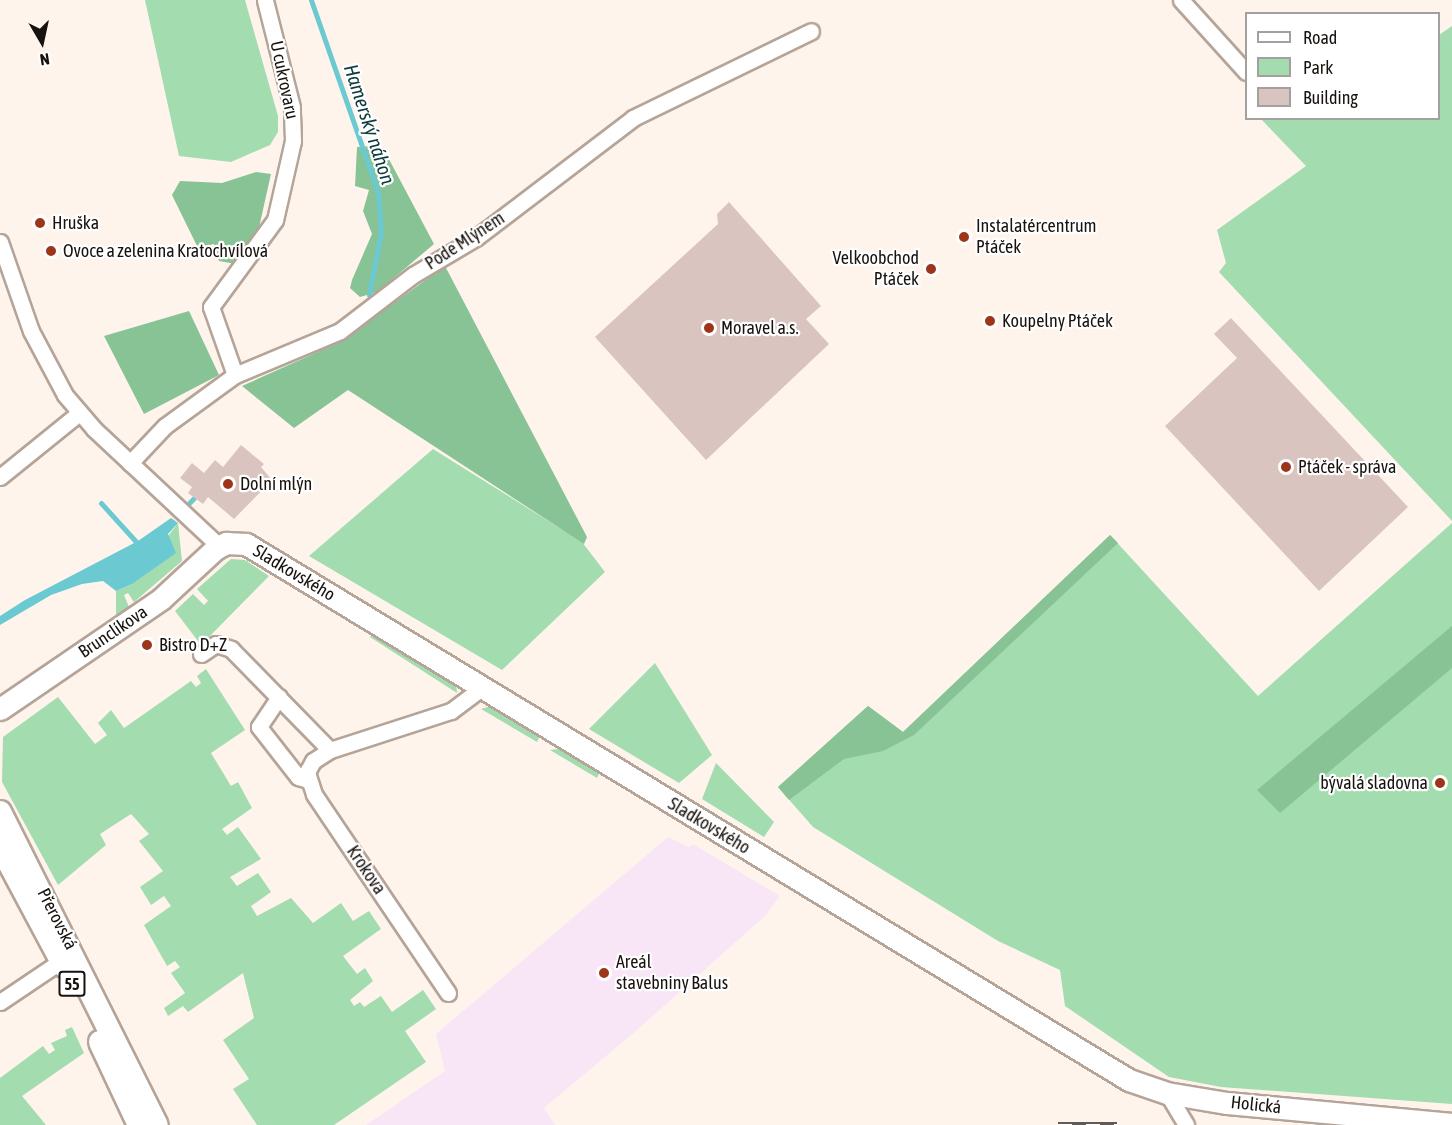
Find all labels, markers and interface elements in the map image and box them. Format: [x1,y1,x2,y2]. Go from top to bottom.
north arrow [12,12,72,72]
legend [1245,12,1440,120]
text: Road [1303,27,1337,48]
street label: U cukrovaru [265,39,303,121]
text: N [39,50,51,69]
text: Park [1303,57,1333,78]
water label: Hamerský náhon [339,61,401,187]
text: Building [1303,87,1358,108]
street label: Pode Mlýnem [421,207,509,275]
place label: Hruška [52,212,99,234]
marker: Hruška [33,216,47,230]
place label: Instalatércentrum Ptáček [976,216,1097,258]
marker: Instalatércentrum Ptáček [957,230,971,244]
place label: Ovoce a zelenina Kratochvílová [63,240,268,262]
marker: Ovoce a zelenina Kratochvílová [44,244,58,258]
place label: Velkoobchod Ptáček [832,248,919,290]
marker: Velkoobchod Ptáček [924,262,938,276]
place label: Koupelny Ptáček [1002,310,1113,332]
marker: Koupelny Ptáček [983,314,997,328]
place label: Moravel a.s. [721,317,799,339]
marker: Moravel a.s. [702,321,716,335]
place label: Ptáček - správa [1298,456,1396,478]
marker: Ptáček - správa [1279,460,1293,474]
place label: Dolní mlýn [240,473,312,495]
marker: Dolní mlýn [221,477,235,491]
street label: Sladkovského [249,540,339,606]
street label: Brunclíkova [75,601,151,663]
place label: Bistro D+Z [159,634,227,656]
marker: Bistro D+Z [140,638,154,652]
place label: bývalá sladovna [1320,772,1428,794]
marker: bývalá sladovna [1433,776,1447,790]
street label: Sladkovského [664,793,754,859]
street label: Krokova [342,842,390,898]
street label: Přerovská [32,885,82,953]
place label: Areál stavebniny Balus [616,952,728,994]
marker: Areál stavebniny Balus [597,966,611,980]
road number: 55 [57,971,87,997]
street label: Holická [1230,1092,1282,1118]

